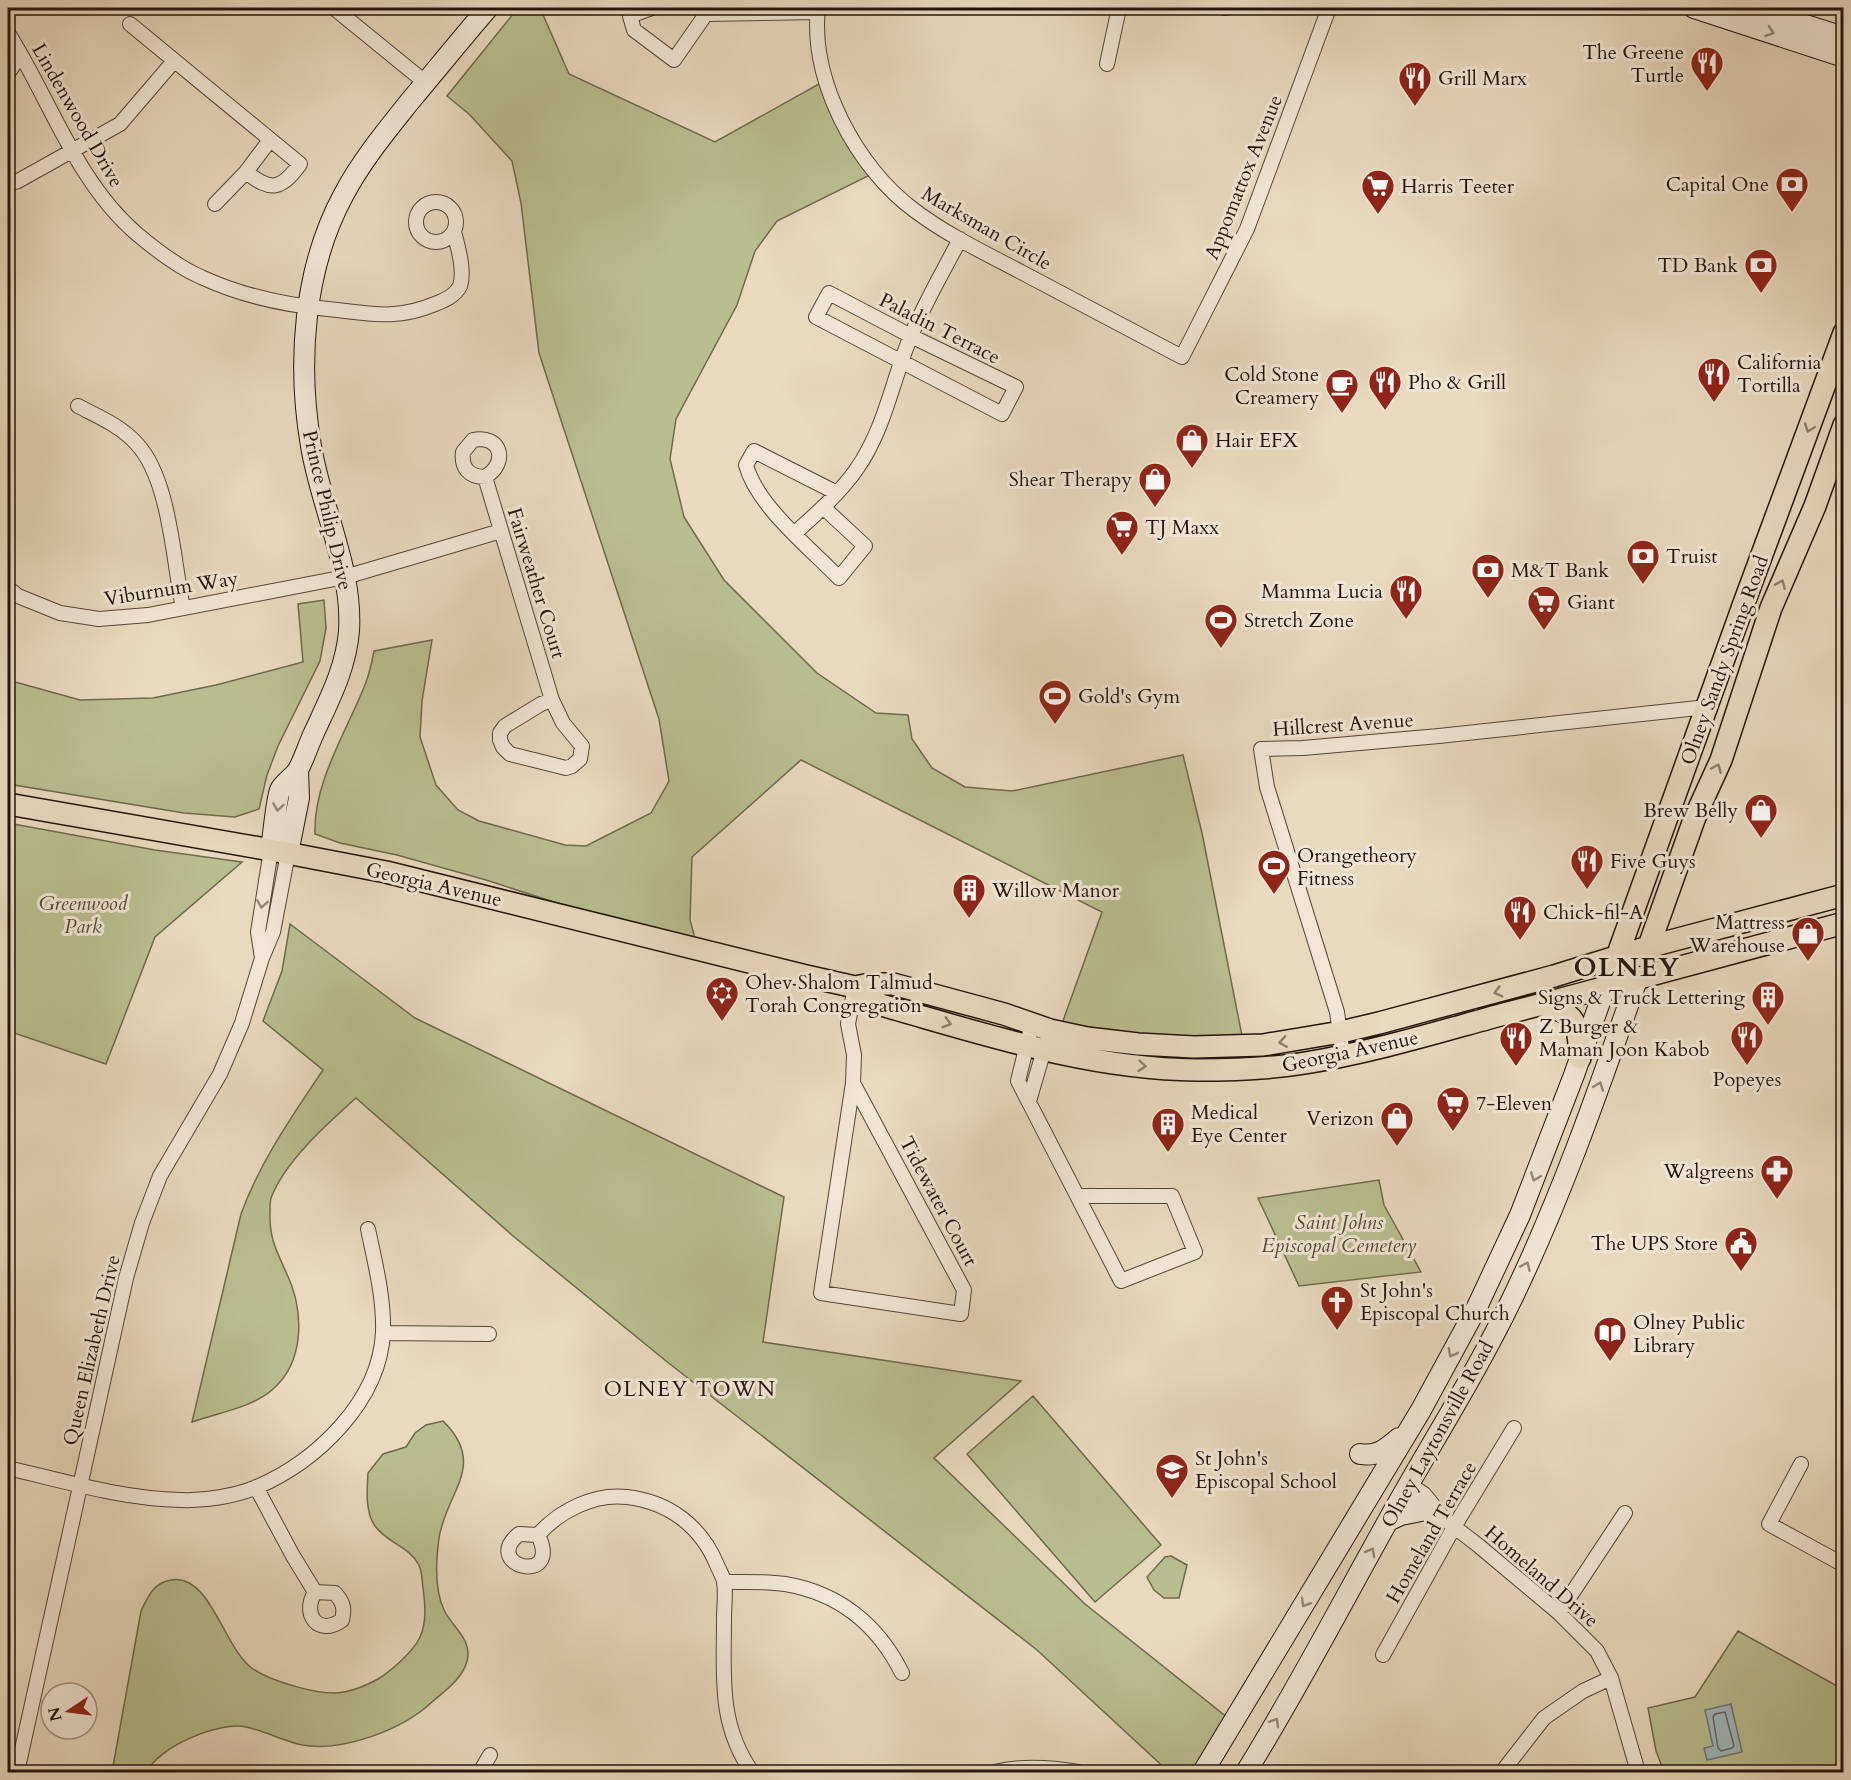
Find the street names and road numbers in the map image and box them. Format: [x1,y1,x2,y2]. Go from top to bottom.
street label: Lindenwood Drive [25,38,130,192]
street label: Appomattox Avenue [1198,91,1289,264]
street label: Marksman Circle [917,180,1057,277]
street label: Paladin Terrace [875,286,1005,371]
street label: Prince Philip Drive [296,428,359,593]
street label: Fairweather Court [501,504,573,663]
street label: Olney Sandy Spring Road [1674,551,1775,769]
street label: Viburnum Way [102,565,240,612]
street label: Hillcrest Avenue [1272,706,1414,743]
street label: Georgia Avenue [363,856,505,913]
street label: Georgia Avenue [1279,1024,1421,1079]
street label: Tidewater Court [893,1132,984,1272]
street label: Queen Elizabeth Drive [56,1252,127,1448]
street label: Olney Laytonsville Road [1375,1336,1500,1532]
street label: Homeland Terrace [1380,1456,1483,1608]
street label: Homeland Drive [1479,1519,1604,1633]

